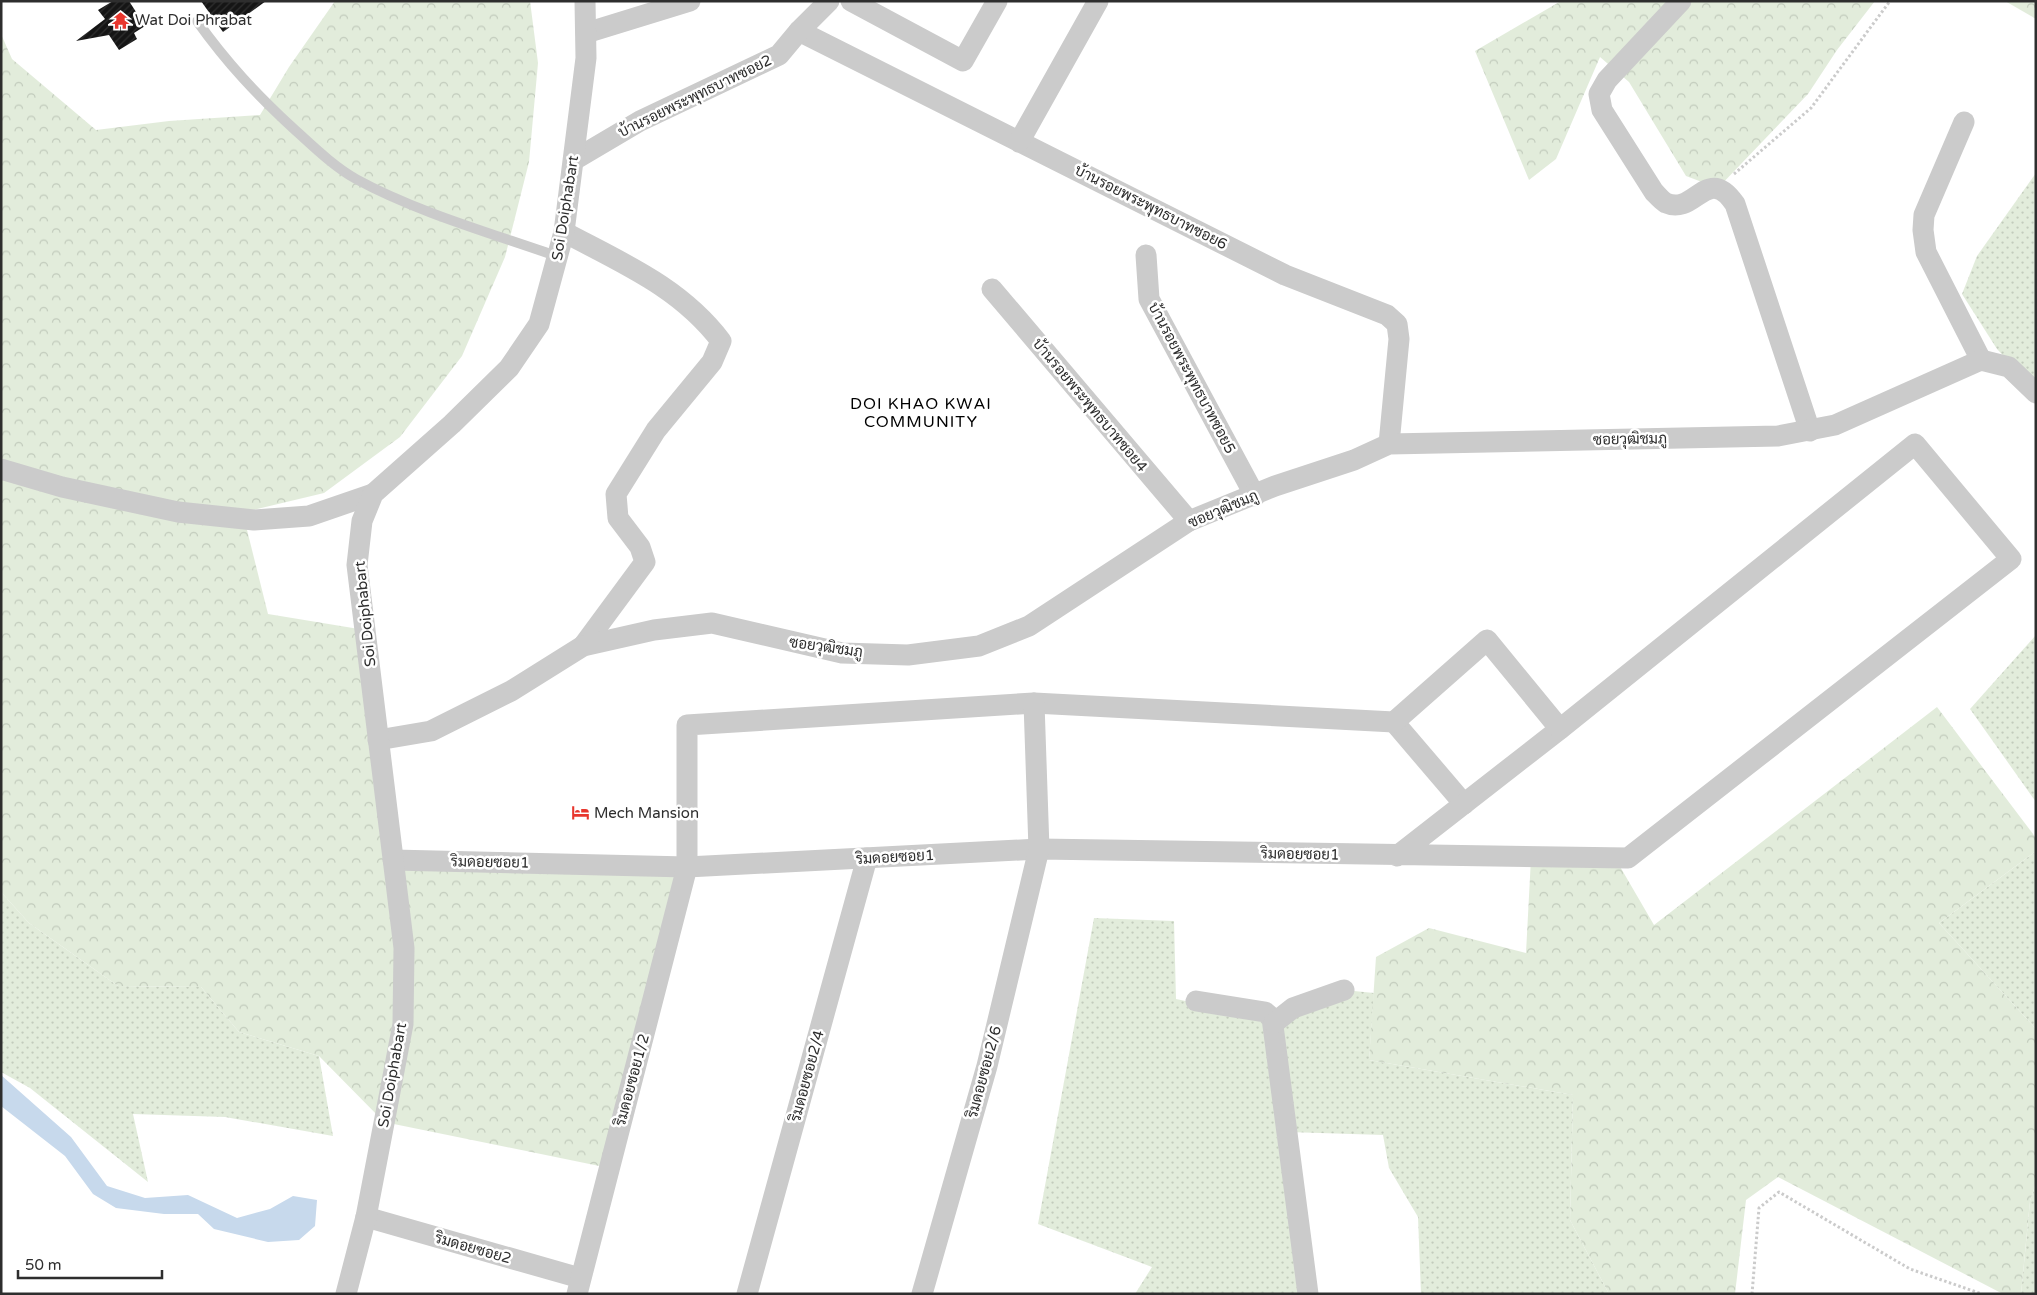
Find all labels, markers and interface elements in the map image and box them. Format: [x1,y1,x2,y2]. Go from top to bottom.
temple icon: Wat Doi Phrabat [111,10,131,30]
place label: Wat Doi Phrabat [135,11,252,29]
street label: บ้านรอยพระพุทธบาทซอย2 [615,50,776,143]
street label: Soi Doiphabart [548,154,582,262]
street label: บ้านรอยพระพุทธบาทซอย6 [1071,160,1231,255]
street label: บ้านรอยพระพุทธบาทซอย5 [1143,299,1240,458]
street label: บ้านรอยพระพุทธบาทซอย4 [1027,334,1152,477]
district label: DOI KHAO KWAI COMMUNITY [850,394,992,432]
street label: ซอยวุฒิชมภู [1593,429,1667,451]
street label: ซอยวุฒิชมภู [1185,486,1262,534]
street label: Soi Doiphabart [350,560,380,668]
street label: ซอยวุฒิชมภู [788,633,864,663]
hotel icon: Mech Mansion [570,803,590,823]
place label: Mech Mansion [594,804,699,822]
street label: ริมดอยซอย1 [1260,844,1340,864]
street label: ริมดอยซอย1 [854,846,935,868]
street label: ริมดอยซอย1 [450,852,530,872]
street label: Soi Doiphabart [374,1021,410,1129]
street label: ริมดอยซอย2/6 [963,1024,1005,1121]
street label: ริมดอยซอย2/4 [786,1028,828,1124]
street label: ริมดอยซอย1/2 [611,1032,653,1129]
street label: ริมดอยซอย2 [432,1228,513,1268]
scale bar [18,1248,161,1280]
text: 50 m [25,1256,62,1274]

